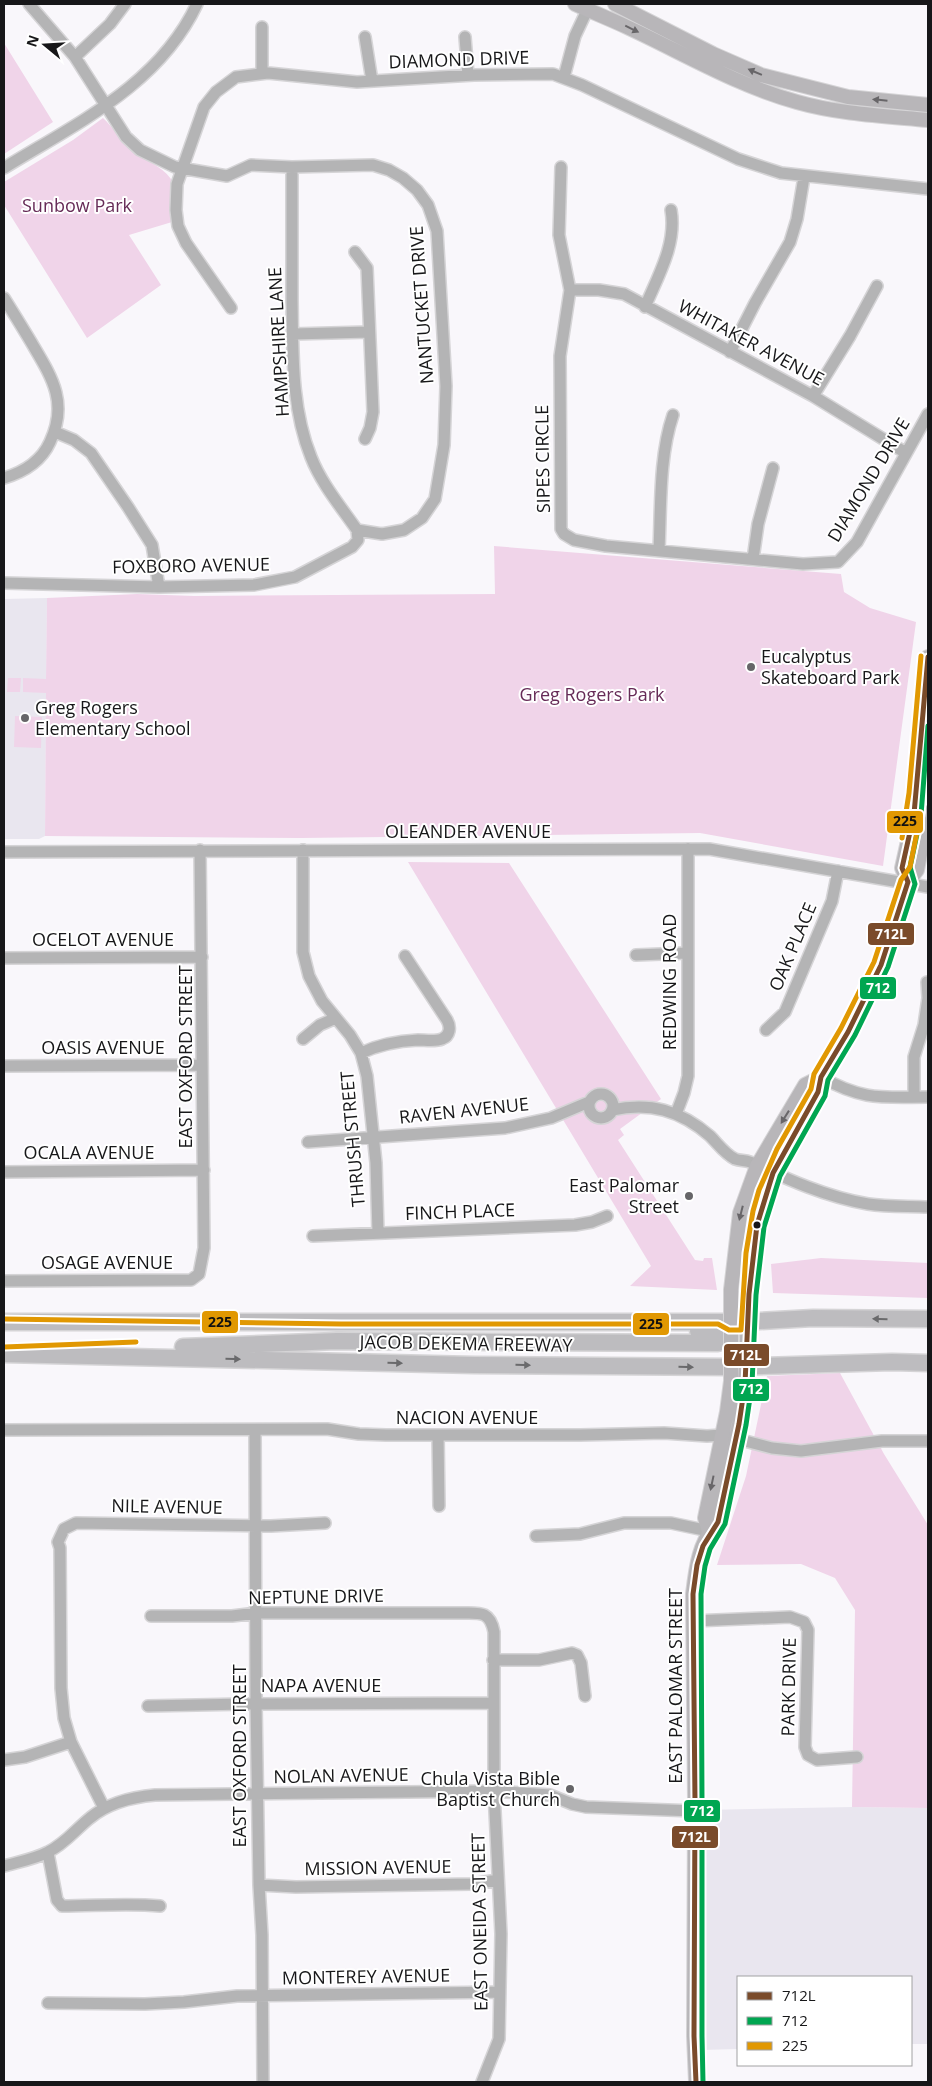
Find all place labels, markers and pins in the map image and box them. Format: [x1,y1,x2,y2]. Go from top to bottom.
place label: Eucalyptus Skateboard Park [761,644,900,689]
marker: Eucalyptus Skateboard Park [745,661,757,673]
place label: Greg Rogers Elementary School [35,695,191,740]
marker: Greg Rogers Elementary School [19,712,31,724]
place label: East Palomar Street [569,1173,680,1218]
marker: East Palomar Street [683,1190,695,1202]
unlabelled marker [752,1220,762,1230]
place label: Chula Vista Bible Baptist Church [421,1766,560,1811]
marker: Chula Vista Bible Baptist Church [564,1783,576,1795]

